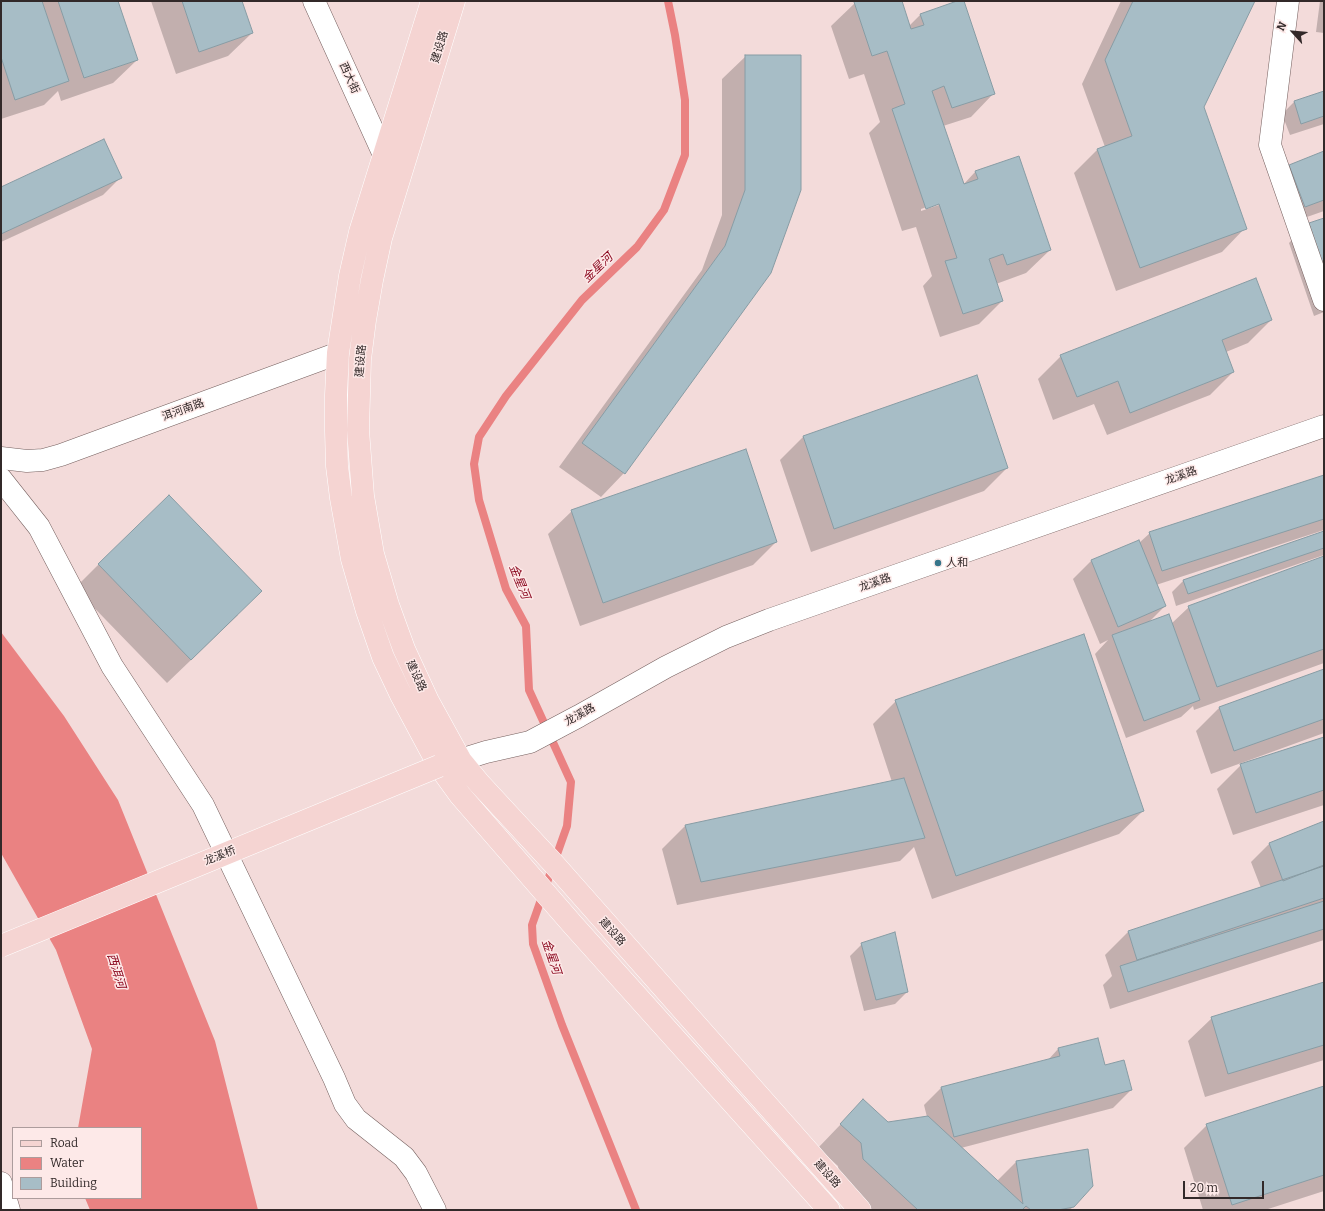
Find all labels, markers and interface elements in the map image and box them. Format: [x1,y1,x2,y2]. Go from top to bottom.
north arrow [1273,12,1313,52]
text: N [1274,20,1290,33]
street label: 建设路 [429,29,451,65]
street label: 西大街 [336,60,362,96]
water label: 金星河 [580,250,616,286]
street label: 建设路 [353,344,369,378]
street label: 洱河南路 [160,396,206,424]
street label: 龙溪路 [1163,464,1199,488]
place label: 人和 [946,556,968,570]
marker: 人和 [933,558,943,568]
water label: 金星河 [506,563,532,601]
street label: 龙溪路 [857,571,893,595]
street label: 建设路 [403,658,429,694]
street label: 龙溪路 [562,701,598,729]
street label: 龙溪桥 [202,844,238,868]
street label: 建设路 [596,915,628,949]
water label: 金星河 [538,938,564,976]
water label: 西洱河 [104,952,128,990]
legend [12,1127,142,1199]
text: Road [50,1136,78,1150]
text: Water [50,1156,84,1170]
street label: 建设路 [811,1157,843,1191]
scale bar [1185,1173,1266,1199]
text: Building [50,1176,97,1190]
text: 20 m [1190,1181,1218,1195]

